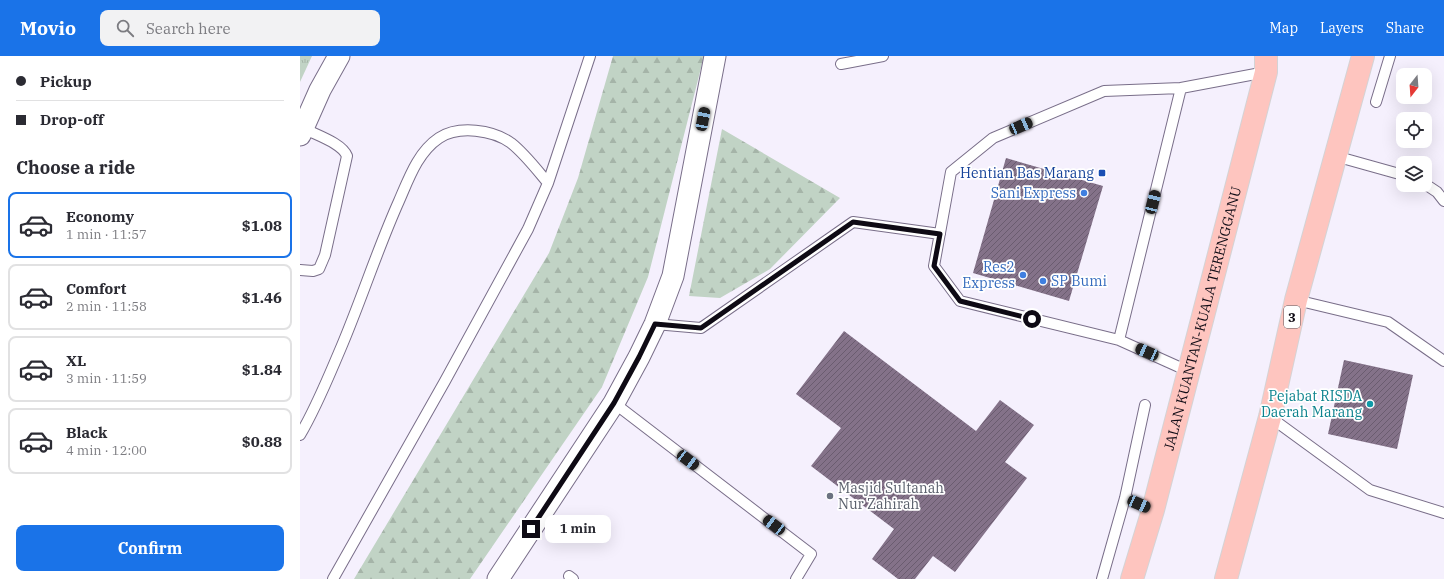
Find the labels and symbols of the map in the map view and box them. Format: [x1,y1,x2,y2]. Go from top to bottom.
north arrow [1396,68,1432,104]
car [695,106,711,132]
car [1008,116,1034,136]
place label: Hentian Bas Marang [960,164,1094,182]
marker: Hentian Bas Marang [1097,168,1107,178]
place label: Sani Express [991,184,1076,202]
street label: JALAN KUANTAN-KUALA TERENGGANU [1160,184,1245,452]
marker: Sani Express [1079,188,1089,198]
car [1144,189,1162,215]
place label: Res2 Express [962,258,1015,292]
marker: Res2 Express [1018,270,1028,280]
place label: SP Bumi [1051,272,1107,290]
marker: SP Bumi [1038,276,1048,286]
road number: 3 [1284,306,1300,328]
route start [1023,310,1041,328]
car [1134,342,1160,362]
place label: Pejabat RISDA Daerah Marang [1261,387,1362,421]
marker: Pejabat RISDA Daerah Marang [1365,399,1375,409]
car [675,448,701,472]
place label: Masjid Sultanah Nur Zahirah [838,479,944,513]
marker: Masjid Sultanah Nur Zahirah [825,491,835,501]
car [1126,494,1152,514]
car [761,513,787,537]
callout: 1 min [545,515,611,543]
route end [522,520,540,538]

